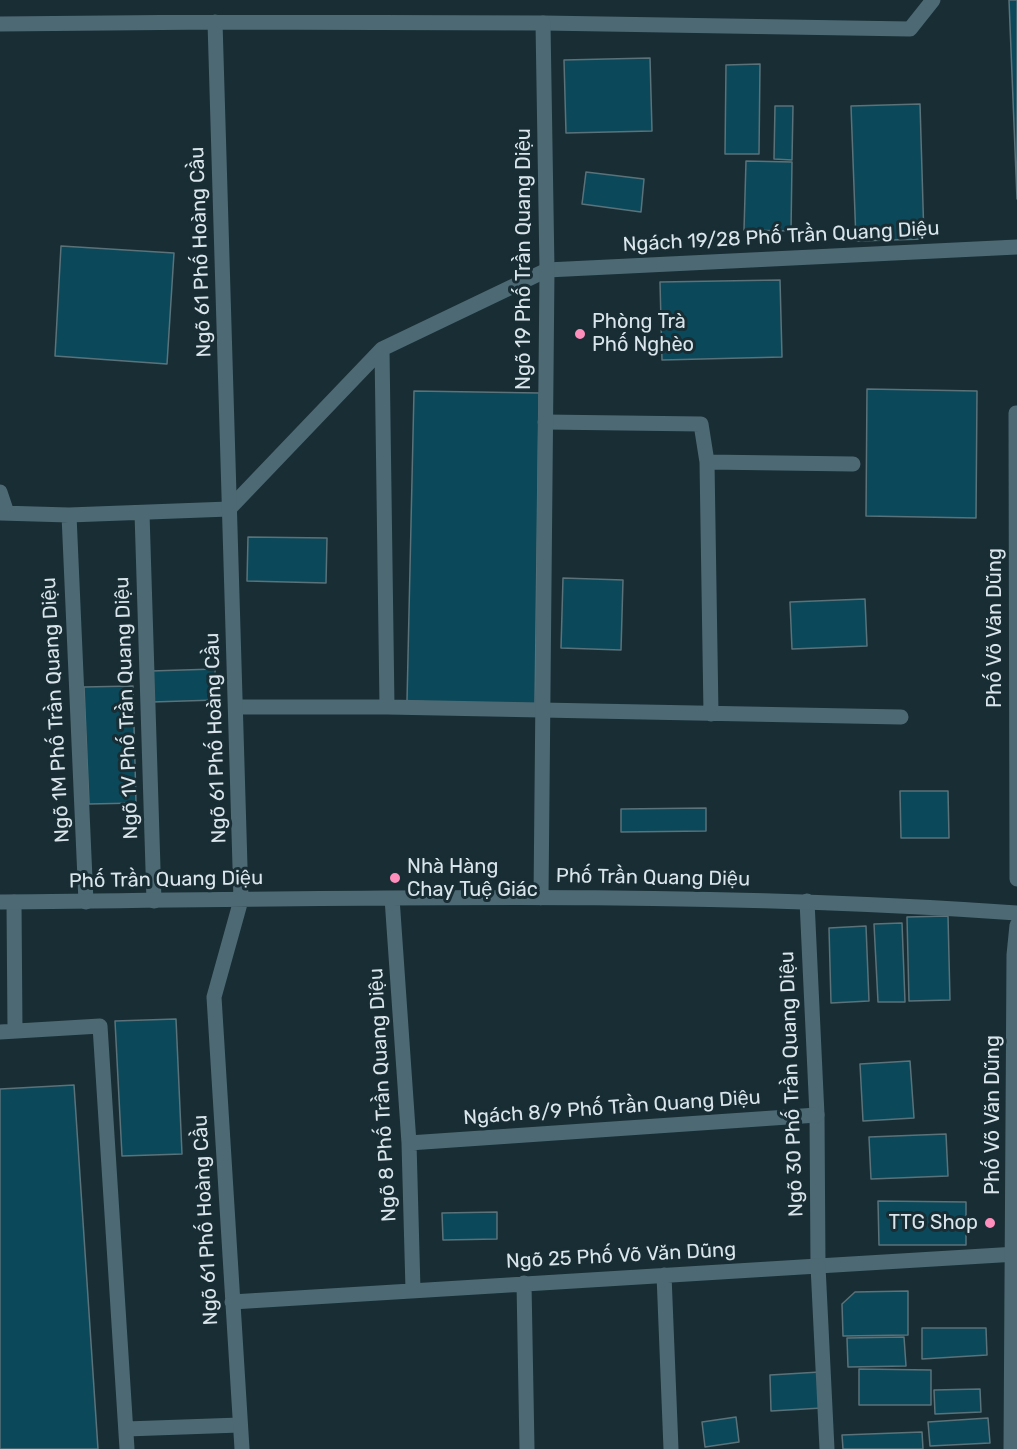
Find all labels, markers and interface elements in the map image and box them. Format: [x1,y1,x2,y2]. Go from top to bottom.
street label: Ngõ 19 Phố Trần Quang Diệu [512,128,536,390]
street label: Ngõ 61 Phố Hoàng Cầu [185,146,217,358]
street label: Ngách 19/28 Phố Trần Quang Diệu [622,217,940,257]
place label: Phòng Trà Phố Nghèo [592,310,694,357]
marker: Phòng Trà Phố Nghèo [573,327,587,341]
street label: Phố Võ Văn Dũng [983,548,1007,708]
street label: Ngõ 1V Phố Trần Quang Diệu [110,576,144,840]
street label: Ngõ 1M Phố Trần Quang Diệu [37,577,75,843]
street label: Ngõ 61 Phố Hoàng Cầu [200,632,232,844]
place label: Nhà Hàng Chay Tuệ Giác [407,855,538,902]
street label: Phố Trần Quang Diệu [556,864,750,892]
street label: Phố Trần Quang Diệu [69,866,263,894]
marker: Nhà Hàng Chay Tuệ Giác [388,871,402,885]
street label: Ngõ 30 Phố Trần Quang Diệu [775,951,809,1217]
street label: Ngõ 8 Phố Trần Quang Diệu [364,968,402,1222]
street label: Phố Võ Văn Dũng [981,1035,1005,1195]
street label: Ngách 8/9 Phố Trần Quang Diệu [462,1086,762,1130]
street label: Ngõ 61 Phố Hoàng Cầu [188,1114,224,1326]
place label: TTG Shop [889,1211,978,1235]
marker: TTG Shop [983,1216,997,1230]
street label: Ngõ 25 Phố Võ Văn Dũng [505,1238,737,1274]

